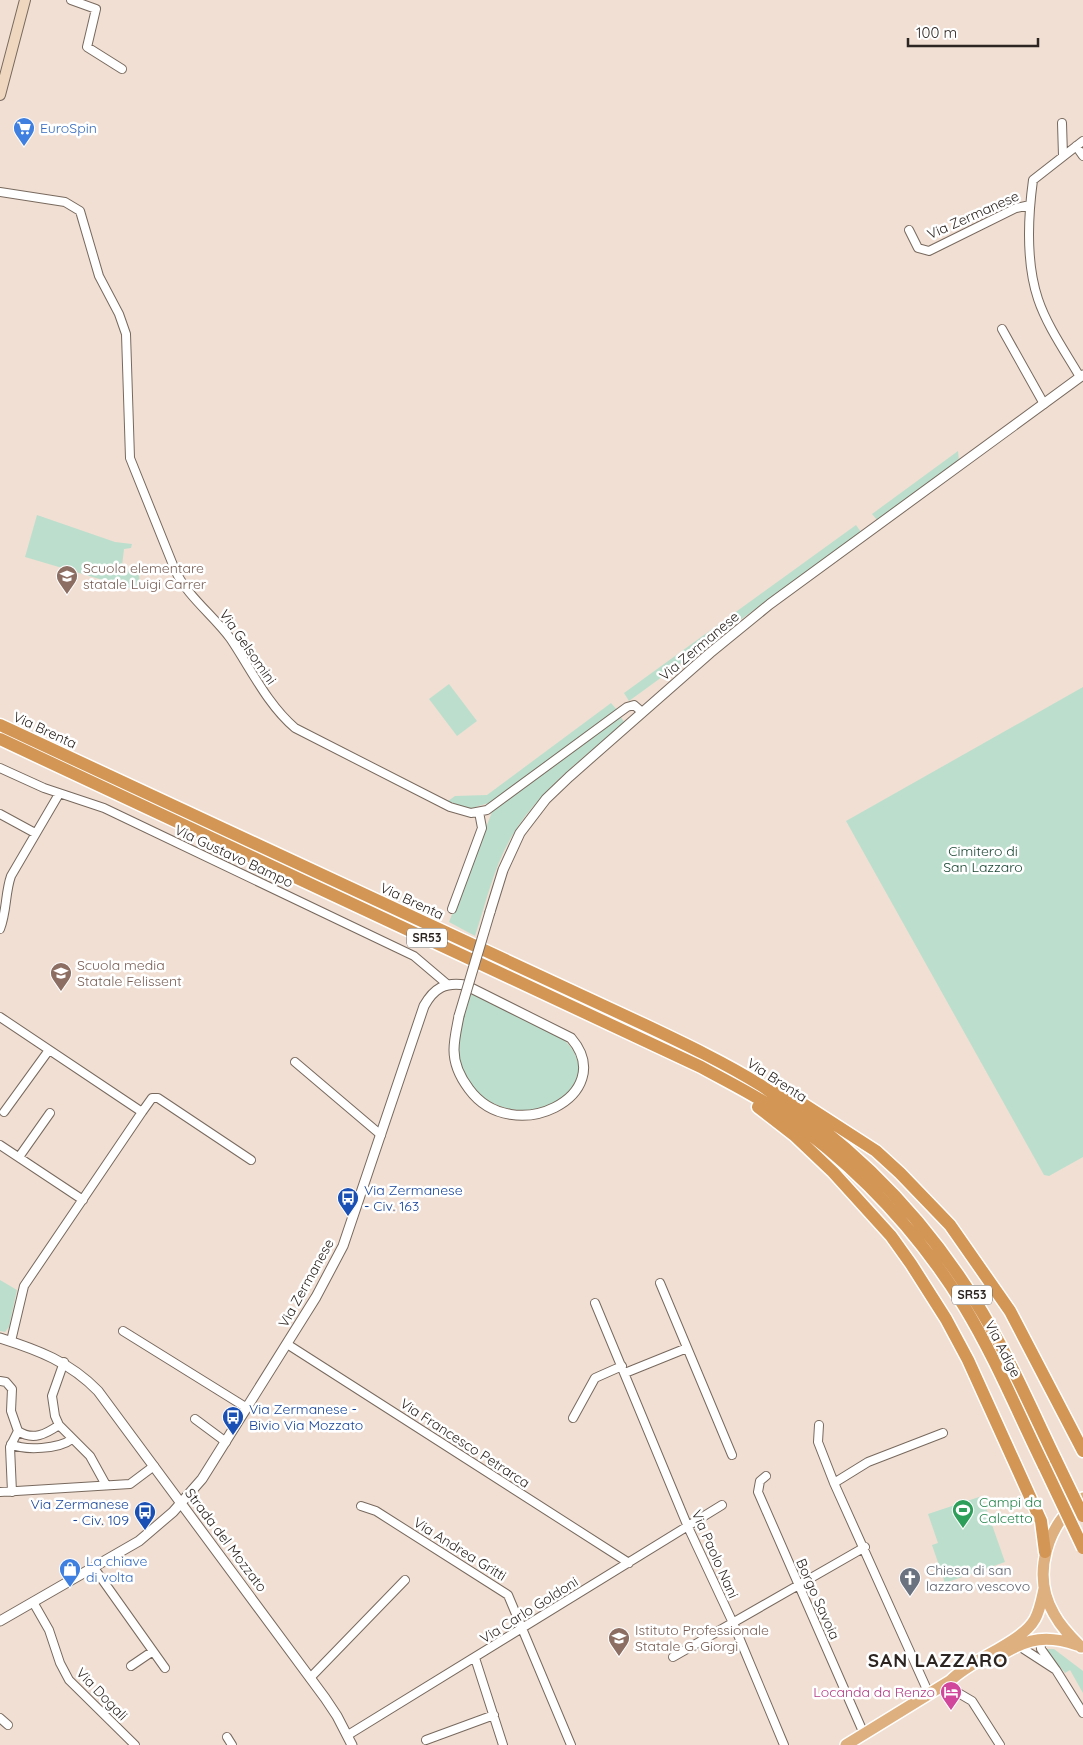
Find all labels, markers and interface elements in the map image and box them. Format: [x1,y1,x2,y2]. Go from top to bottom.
scale bar [908,15,1038,47]
text: 100 m [916,23,957,42]
supermarket icon: EuroSpin [12,116,36,147]
place label: EuroSpin [40,119,97,137]
street label: Via Zermanese [924,187,1022,243]
place label: Scuola elementare statale Luigi Carrer [83,559,207,593]
school or university icon: Scuola elementare statale Luigi Carrer [55,564,79,595]
street label: Via Gelsomini [216,606,280,688]
street label: Via Zermanese [655,607,743,685]
street label: Via Brenta [10,707,80,753]
street label: Via Gustavo Bampo [172,821,296,891]
park label: Cimitero di San Lazzaro [943,842,1023,876]
street label: Via Brenta [377,878,447,924]
road number: SR53 [407,928,447,948]
place label: Scuola media Statale Felissent [77,956,182,990]
school or university icon: Scuola media Statale Felissent [49,961,73,992]
street label: Via Brenta [744,1054,810,1106]
place label: Via Zermanese - Civ. 163 [364,1181,463,1215]
bus stop icon: Via Zermanese - Civ. 163 [336,1186,360,1217]
street label: Via Zermanese [274,1235,338,1330]
road number: SR53 [952,1286,992,1304]
street label: Via Adige [981,1318,1025,1381]
street label: Via Francesco Petrarca [397,1394,533,1492]
place label: Via Zermanese - Bivio Via Mozzato [249,1400,363,1434]
bus stop icon: Via Zermanese - Bivio Via Mozzato [221,1405,245,1436]
street label: Strada del Mozzato [181,1484,271,1596]
place label: Campi da Calcetto [979,1493,1042,1527]
place label: Via Zermanese - Civ. 109 [30,1495,129,1529]
sports icon: Campi da Calcetto [951,1498,975,1529]
bus stop icon: Via Zermanese - Civ. 109 [133,1500,157,1531]
street label: Via Paolo Nani [687,1507,743,1601]
street label: Via Andrea Gritti [410,1513,510,1585]
place label: La chiave di volta [86,1552,148,1586]
street label: Borgo Savoia [792,1556,844,1642]
shop icon: La chiave di volta [58,1557,82,1588]
place label: Chiesa di san lazzaro vescovo [926,1561,1030,1595]
church icon: Chiesa di san lazzaro vescovo [898,1566,922,1597]
street label: Via Carlo Goldoni [477,1573,581,1647]
place label: Istituto Professionale Statale G. Giorgi [635,1621,769,1655]
school or university icon: Istituto Professionale Statale G. Giorgi [607,1626,631,1657]
district label: SAN LAZZARO [868,1648,1008,1672]
street label: Via Dogali [72,1664,132,1724]
hotel icon: Locanda da Renzo [939,1680,963,1711]
place label: Locanda da Renzo [813,1683,935,1701]

